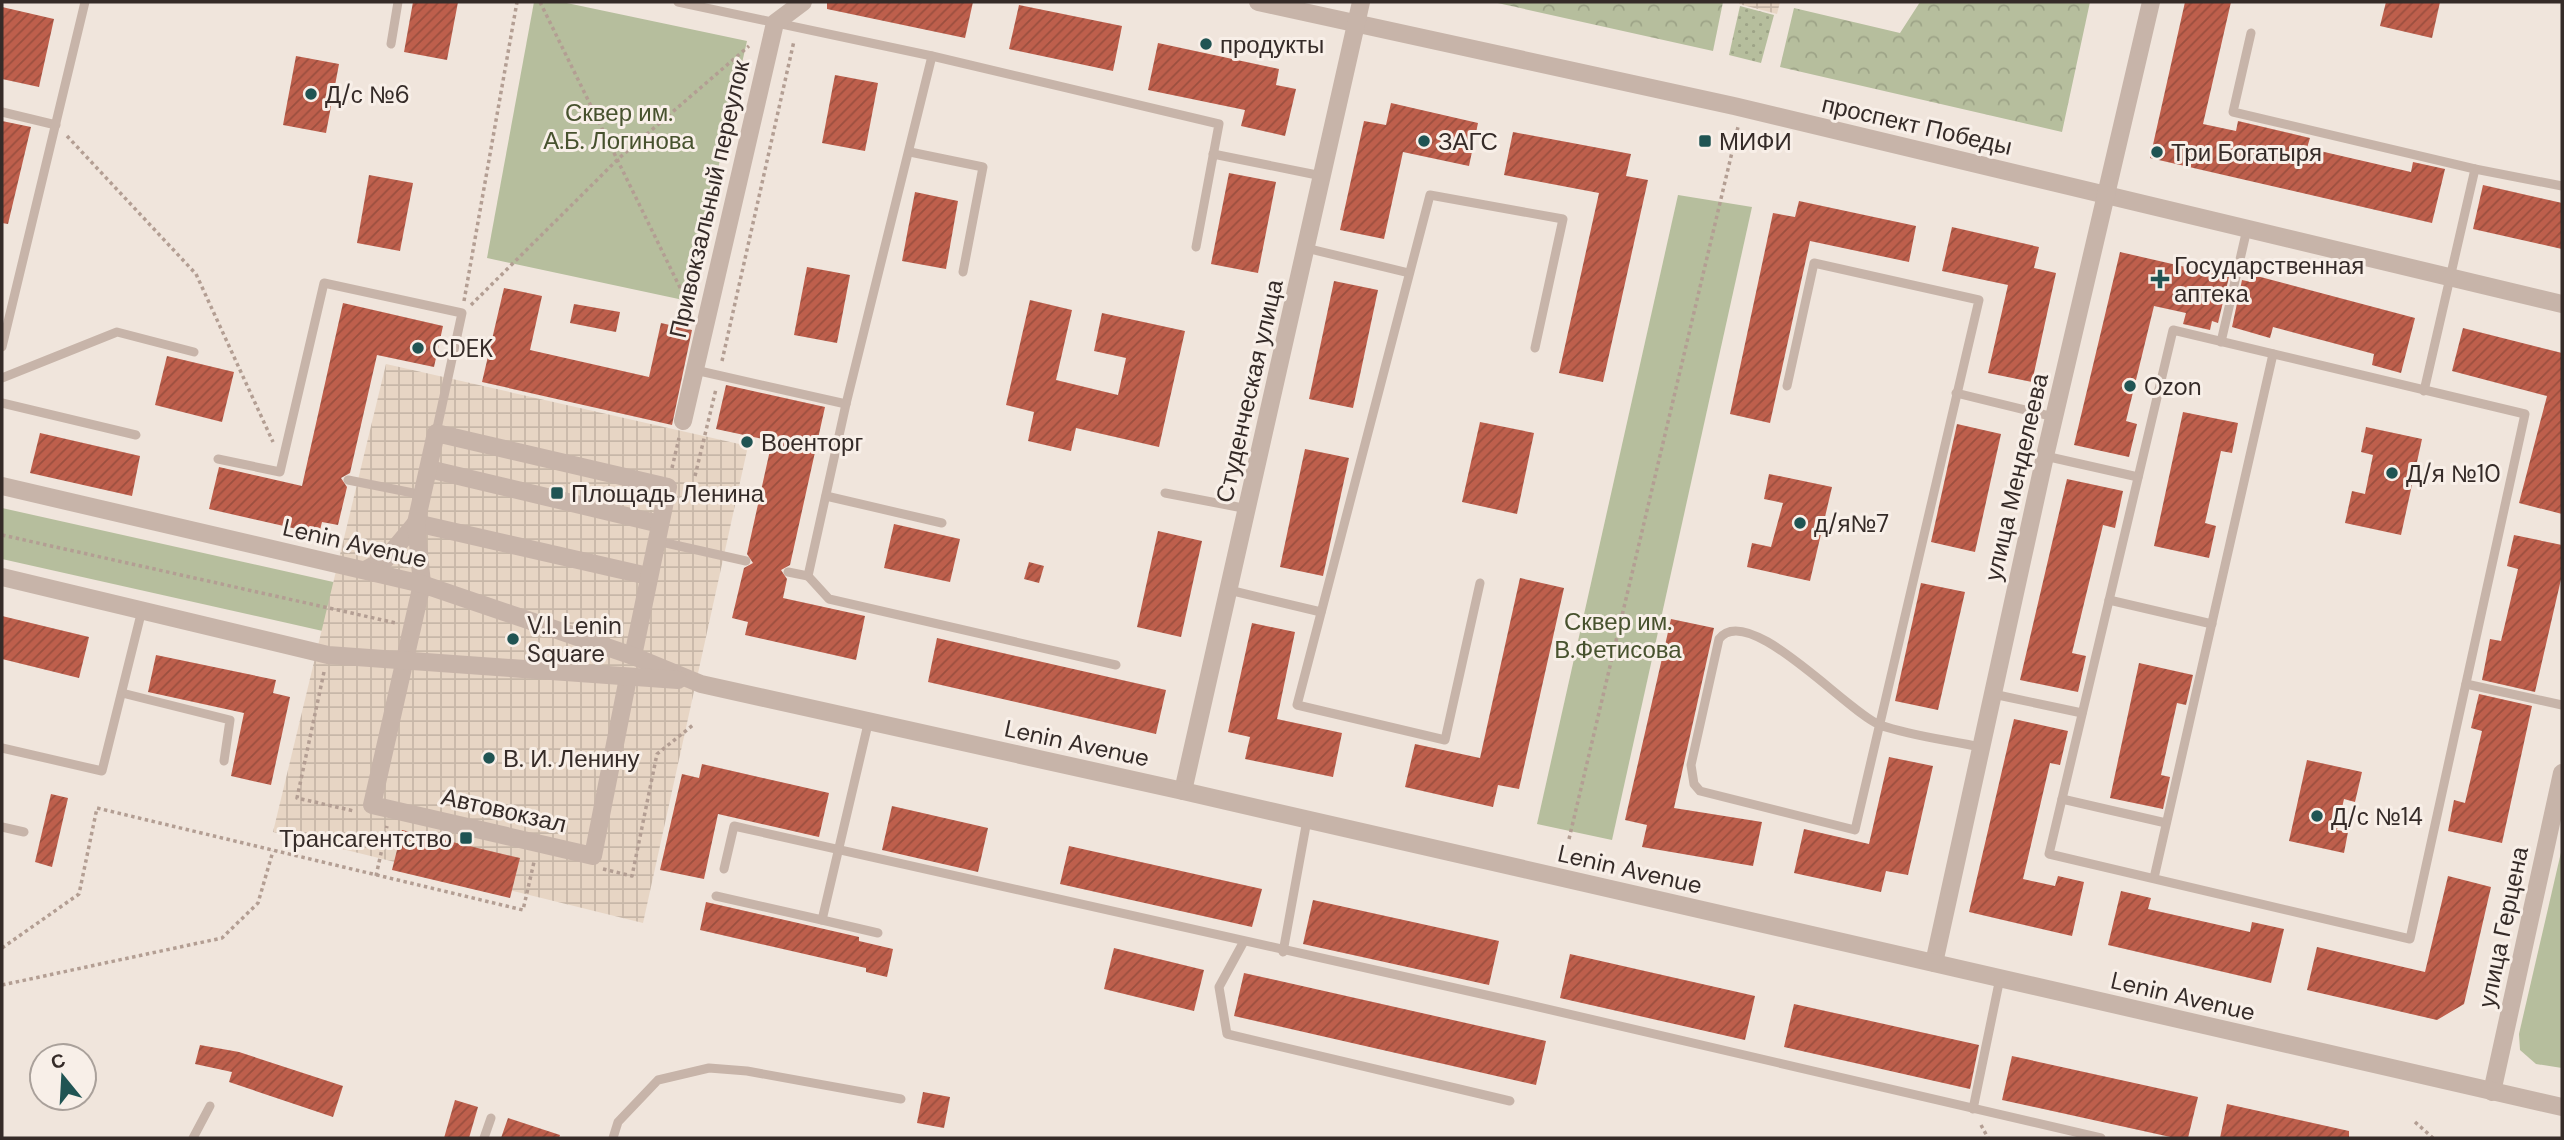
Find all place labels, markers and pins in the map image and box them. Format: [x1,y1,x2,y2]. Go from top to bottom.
place label: продукты [1220,29,1324,60]
marker: продукты [1198,36,1214,52]
place label: Д/с №6 [325,79,410,110]
marker: Д/с №6 [303,86,319,102]
place label: ЗАГС [1438,126,1498,157]
place label: МИФИ [1719,126,1792,157]
marker: ЗАГС [1416,133,1432,149]
marker: МИФИ [1697,133,1713,149]
place label: Три Богатыря [2171,137,2322,168]
marker: Три Богатыря [2149,144,2165,160]
place label: Государственная аптека [2174,250,2364,309]
marker: Государственная аптека [2152,271,2168,287]
place label: CDEK [432,333,493,364]
marker: CDEK [410,340,426,356]
place label: Ozon [2144,371,2202,402]
marker: Ozon [2122,378,2138,394]
place label: Военторг [761,427,863,458]
marker: Военторг [739,434,755,450]
place label: Д/я №10 [2406,458,2501,489]
marker: Д/я №10 [2384,465,2400,481]
place label: Площадь Ленина [571,478,765,509]
marker: Площадь Ленина [549,485,565,501]
place label: д/я№7 [1814,508,1889,539]
marker: д/я№7 [1792,515,1808,531]
place label: V.I. Lenin Square [527,610,622,669]
marker: V.I. Lenin Square [505,631,521,647]
place label: В. И. Ленину [503,743,640,774]
marker: В. И. Ленину [481,750,497,766]
place label: Д/с №14 [2331,801,2423,832]
marker: Д/с №14 [2309,808,2325,824]
place label: Трансагентство [279,823,452,854]
marker: Трансагентство [458,830,474,846]

